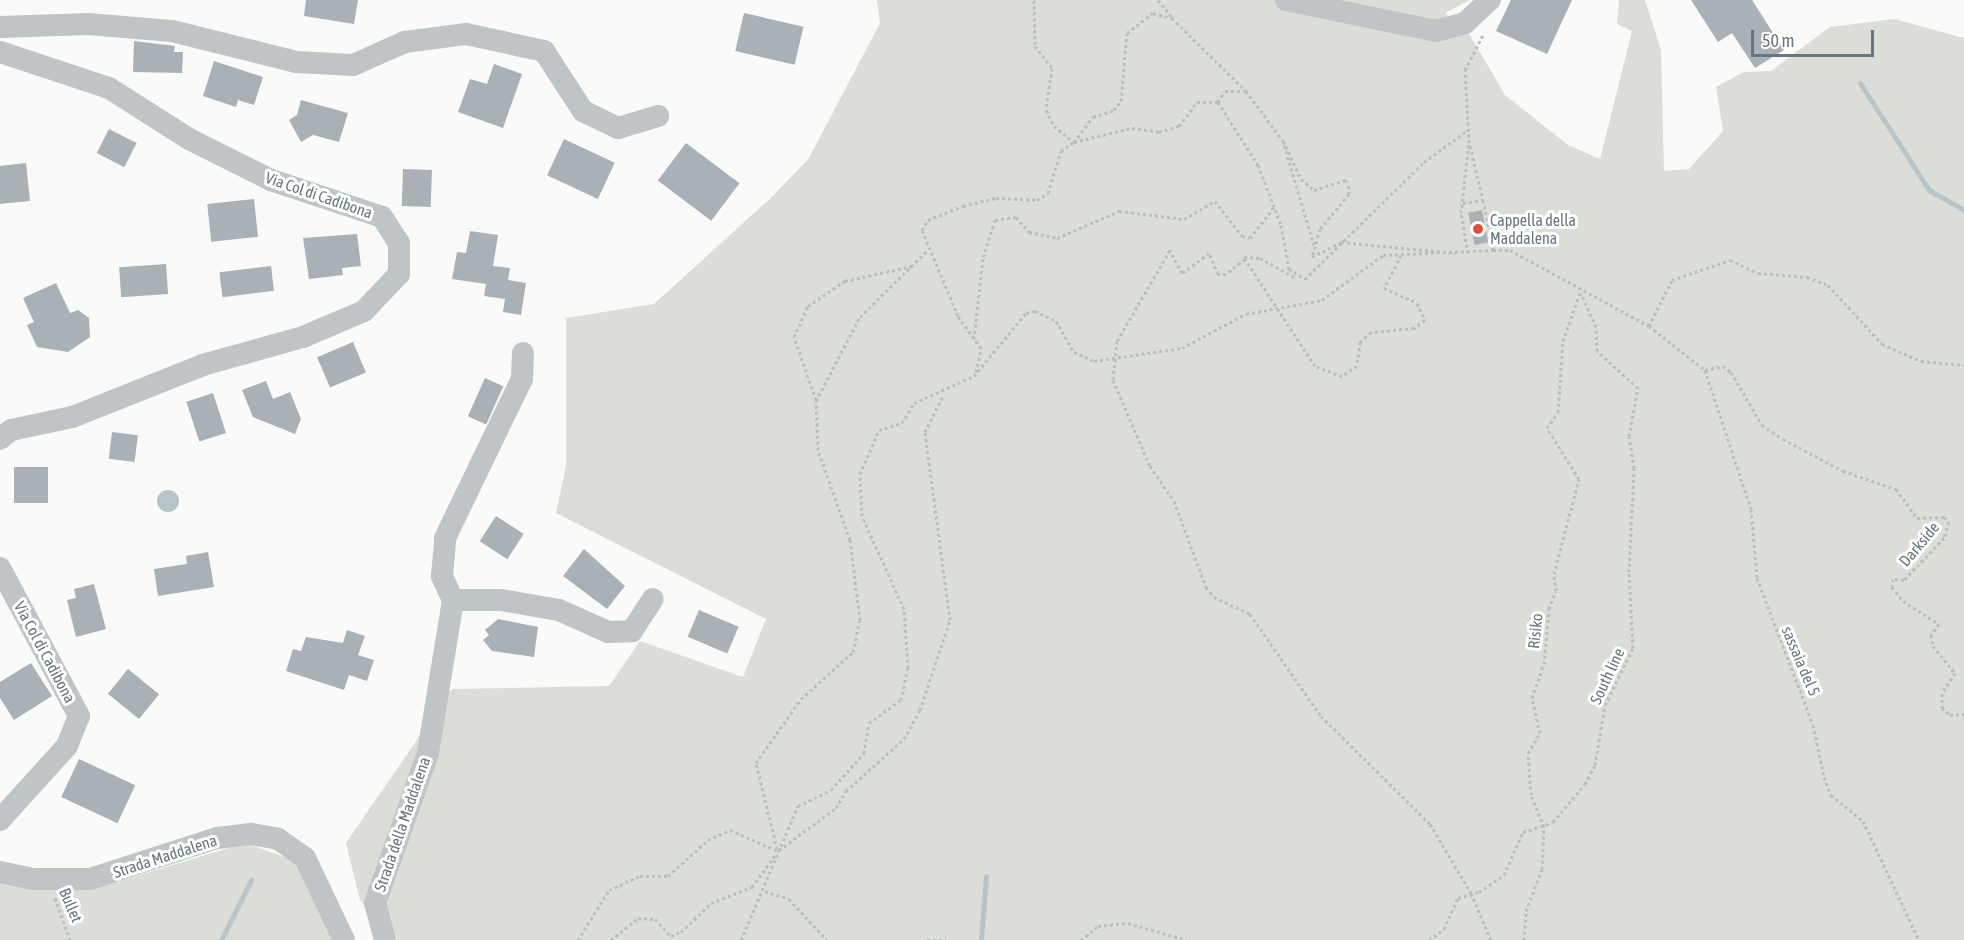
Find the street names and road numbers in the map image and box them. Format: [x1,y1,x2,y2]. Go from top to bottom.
street label: Via Col di Cadibona [263,168,375,222]
street label: Darkside [1895,518,1943,570]
street label: Via Col di Cadibona [10,598,80,706]
street label: Risiko [1524,612,1546,650]
street label: sassaia del 5 [1778,623,1824,699]
street label: South line [1586,645,1628,707]
street label: Strada della Maddalena [370,754,434,894]
street label: Strada Maddalena [111,830,219,882]
street label: Bullet [55,885,87,925]

